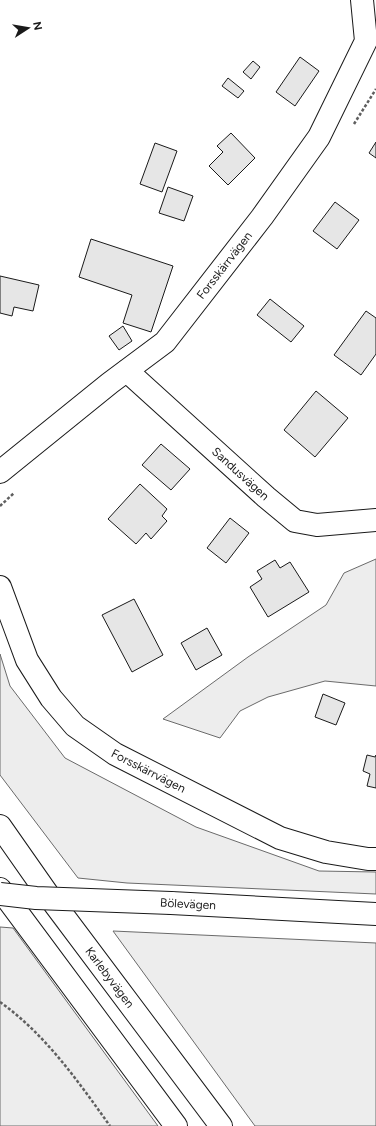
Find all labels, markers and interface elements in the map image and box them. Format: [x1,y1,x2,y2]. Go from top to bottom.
north arrow [8,8,48,48]
text: N [30,21,45,32]
street label: Forsskärrvägen [194,229,255,302]
street label: Sandusvägen [209,444,272,503]
street label: Forsskärrvägen [109,746,188,796]
street label: Bölevägen [160,896,217,912]
street label: Karlebyvägen [82,944,137,1011]

